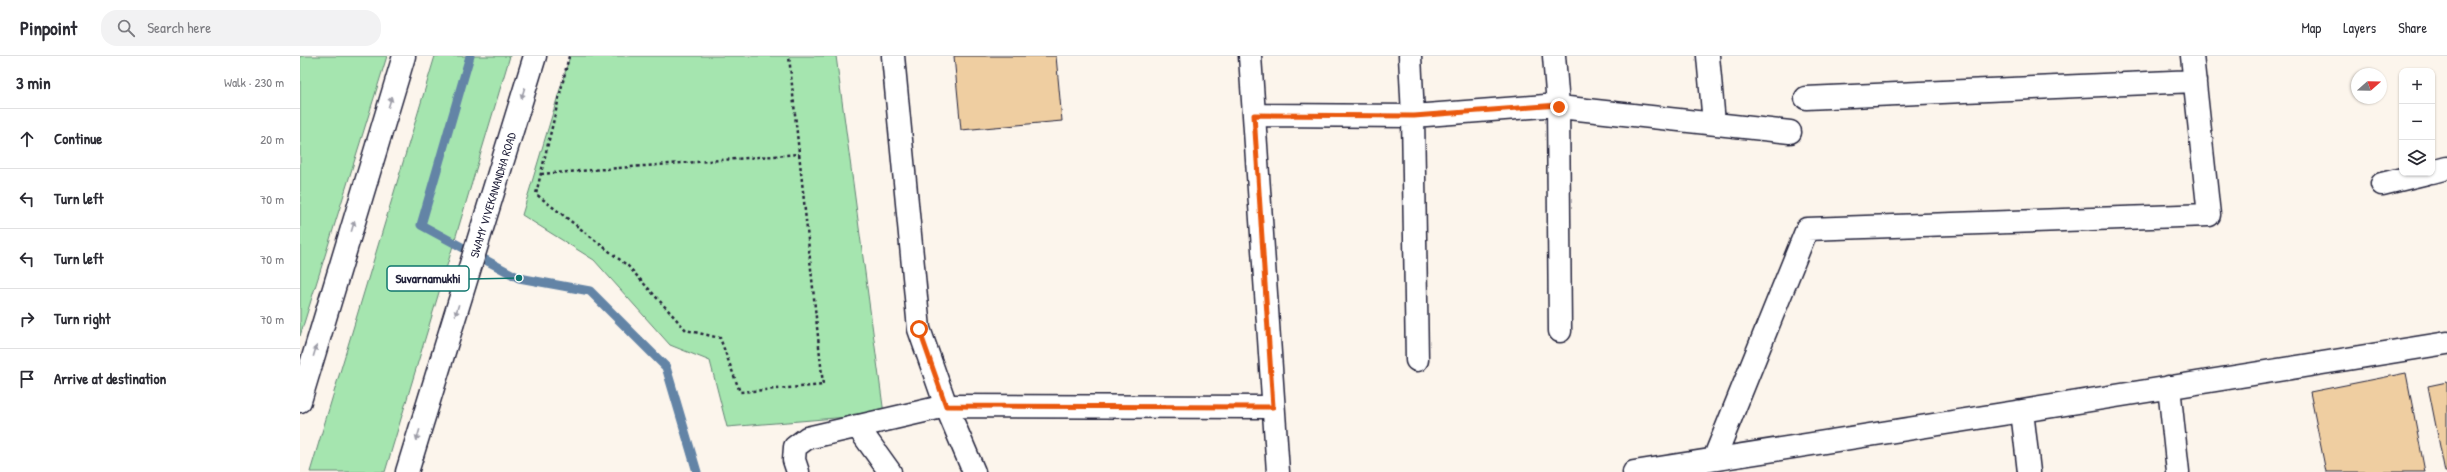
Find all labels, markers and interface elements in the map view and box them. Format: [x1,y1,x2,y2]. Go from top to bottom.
search box [101,10,381,46]
text: Pinpoint [20,15,77,41]
icon: search [115,17,137,39]
text: Search here [147,17,211,38]
text: Map [2301,18,2321,37]
text: Layers [2343,18,2376,37]
text: Share [2398,18,2427,37]
north arrow [2351,68,2387,104]
map controls [2399,68,2435,176]
button: + [2399,68,2435,104]
text: 3 min [16,71,51,94]
text: Walk · 230 m [224,73,284,91]
one-way arrow [520,88,526,100]
one-way arrow [387,95,393,107]
route end [1550,98,1568,116]
button: − [2399,104,2435,140]
icon: ahead [16,128,38,150]
text: Continue [54,128,102,149]
text: 20 m [260,130,284,148]
street label: SWAMY VIVEKANANDHA ROAD [465,130,520,259]
button: layers [2399,140,2435,176]
icon: left [16,188,38,210]
text: Turn left [54,188,104,209]
text: 70 m [260,190,284,208]
one-way arrow [350,220,356,232]
icon: left [16,248,38,270]
text: Turn left [54,248,104,269]
text: 70 m [260,250,284,268]
callout: Suvarnamukhi [387,266,469,291]
text: Suvarnamukhi [395,269,461,287]
one-way arrow [454,305,460,317]
icon: right [16,308,38,330]
text: Turn right [54,308,110,329]
text: 70 m [260,310,284,328]
route start [910,320,928,338]
one-way arrow [312,344,318,356]
icon: arrive [16,368,38,390]
text: Arrive at destination [54,368,166,389]
one-way arrow [415,429,421,441]

